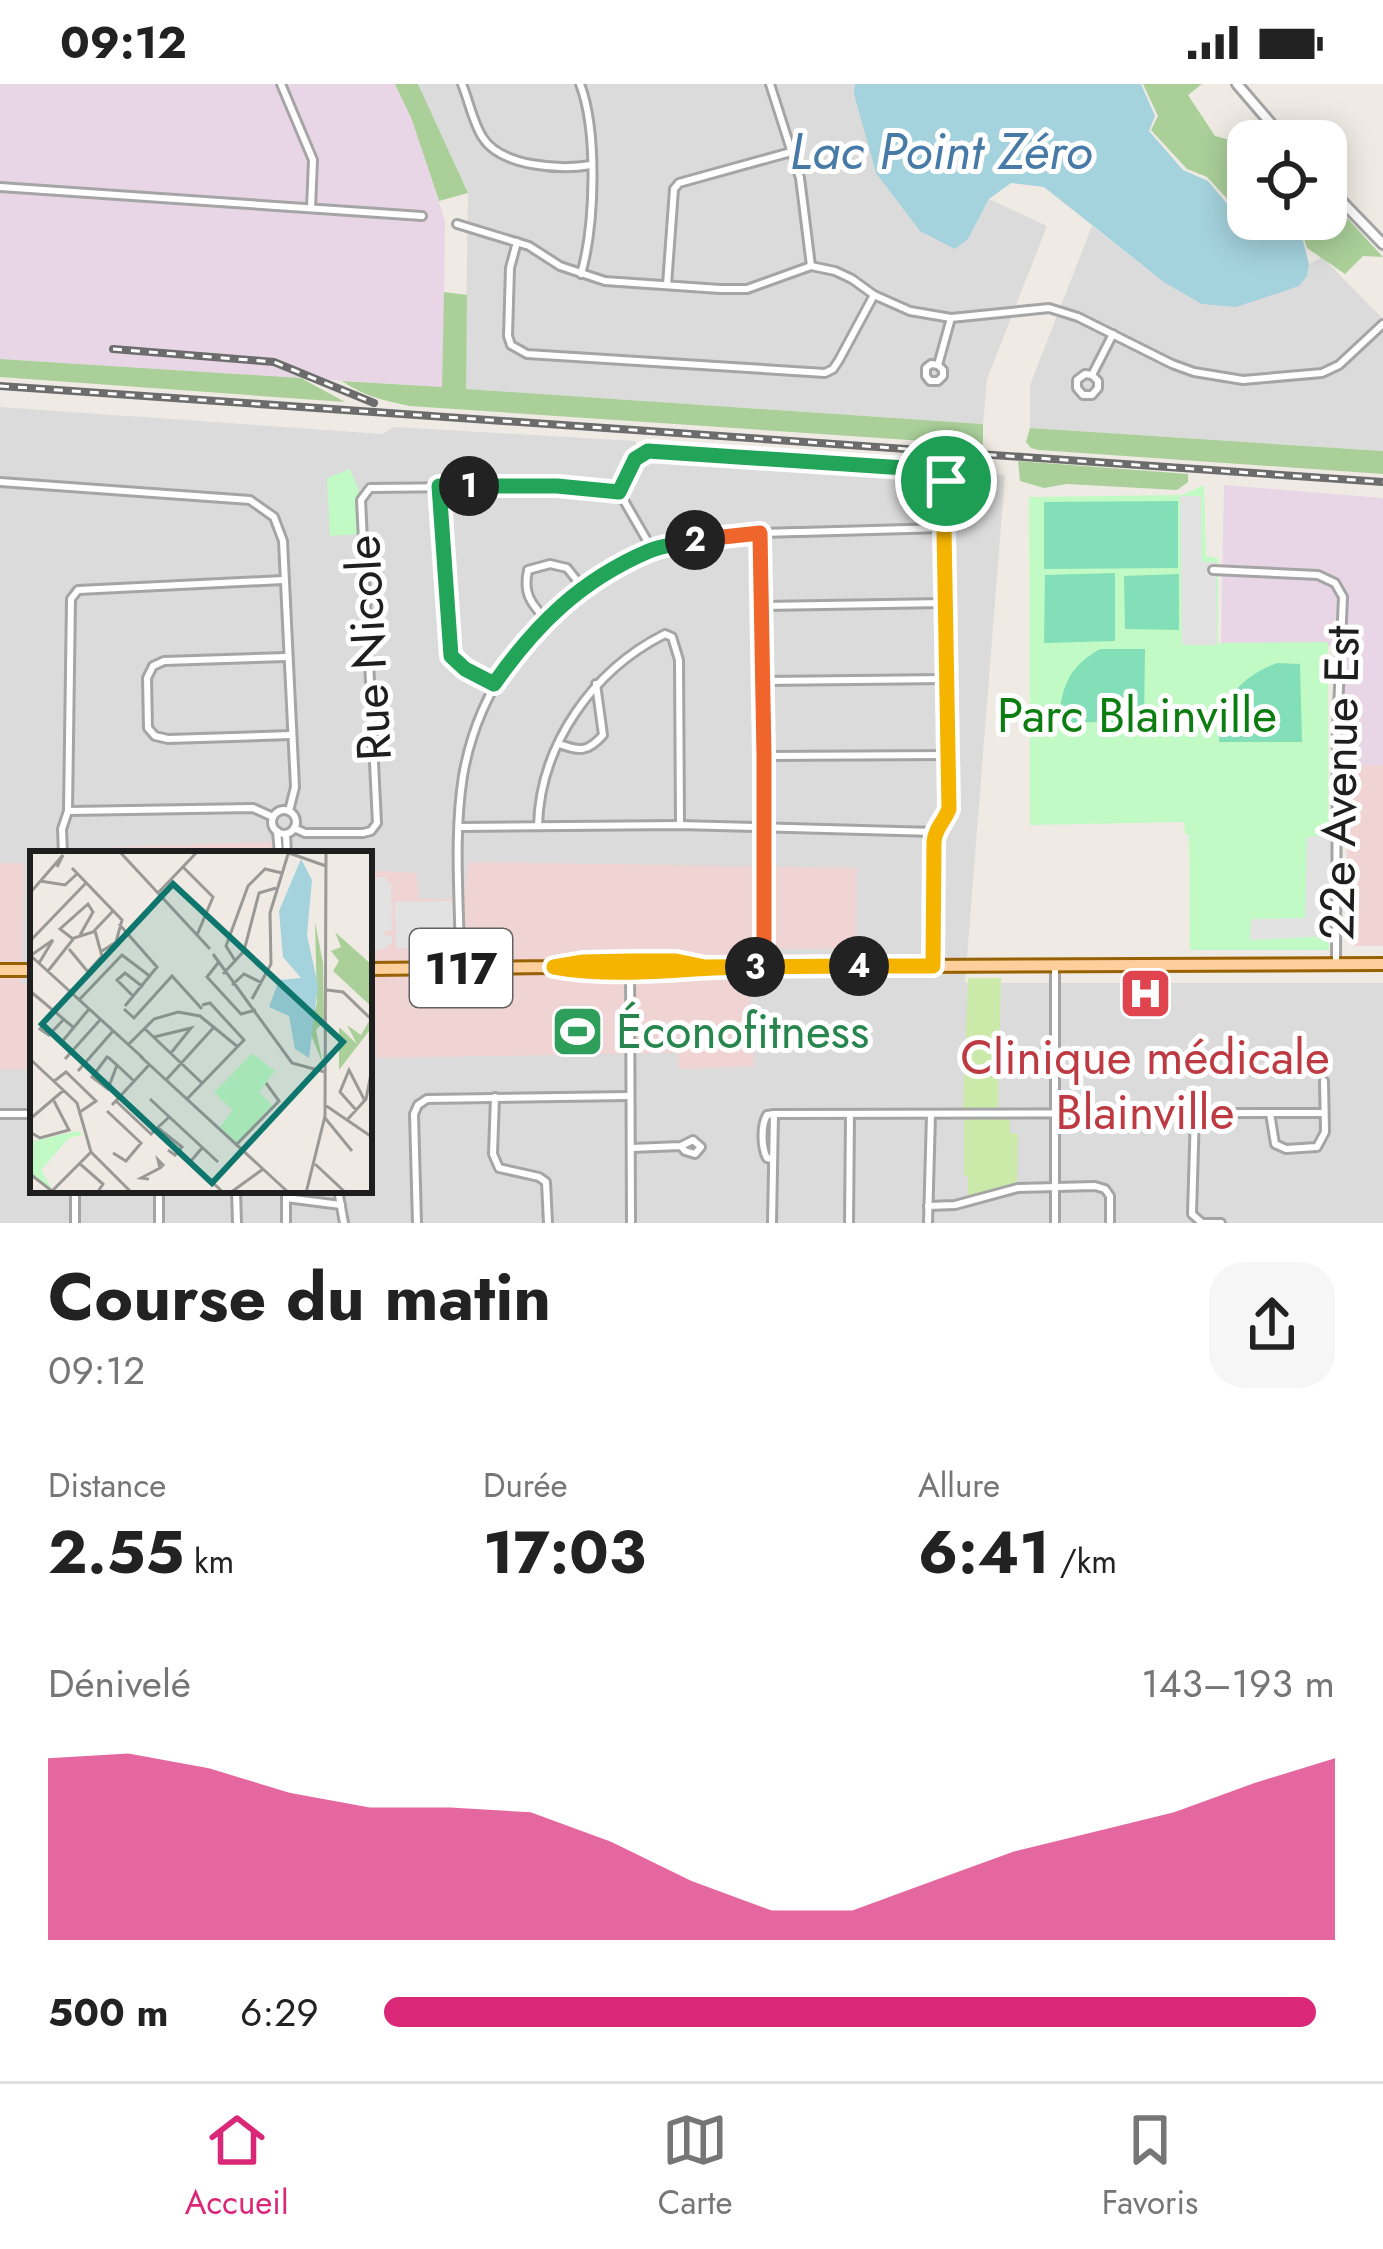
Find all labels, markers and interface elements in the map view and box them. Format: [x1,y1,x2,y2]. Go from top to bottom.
text: 09:12 [60,10,187,75]
water label: Lac Point Zéro [790,114,1092,188]
map controls [1227,120,1347,240]
button: locate [1227,120,1347,240]
pin [895,430,997,532]
icon: arrive [913,448,979,514]
pin: 1 [439,456,499,516]
text: 1 [461,462,477,509]
pin: 2 [665,510,725,570]
text: 2 [684,516,706,563]
street label: Rue Nicole [328,533,409,763]
street label: 22e Avenue Est [1302,624,1377,941]
park label: Parc Blainville [997,681,1277,750]
inset map [30,851,372,1193]
road number: 117 [410,929,512,1007]
pin: 4 [829,936,889,996]
pin: 3 [725,937,785,997]
text: 4 [847,942,871,989]
text: 3 [745,943,765,990]
hospital icon: Clinique médicale Blainville [1117,966,1173,1022]
place label: Éconofitness [616,997,869,1066]
sports icon: Éconofitness [549,1003,605,1059]
place label: Clinique médicale Blainville [960,1023,1330,1147]
text: Course du matin [48,1249,551,1345]
button: share [1209,1262,1335,1388]
text: 09:12 [48,1342,145,1399]
text: Distance [48,1462,166,1509]
text: Durée [483,1462,568,1509]
text: Allure [918,1462,1000,1509]
text: 2.55 [48,1509,184,1596]
text: 17:03 [483,1509,646,1596]
text: 6:41 [918,1509,1050,1596]
text: km [184,1538,234,1585]
text: /km [1050,1538,1117,1585]
text: Dénivelé [48,1655,191,1712]
text: 143–193 m [1141,1655,1335,1712]
text: 500 m [48,1984,168,2041]
text: 6:29 [240,1984,319,2041]
tab: Accueil [185,2107,288,2226]
tab: Carte [658,2107,733,2226]
tab: Favoris [1102,2107,1198,2226]

